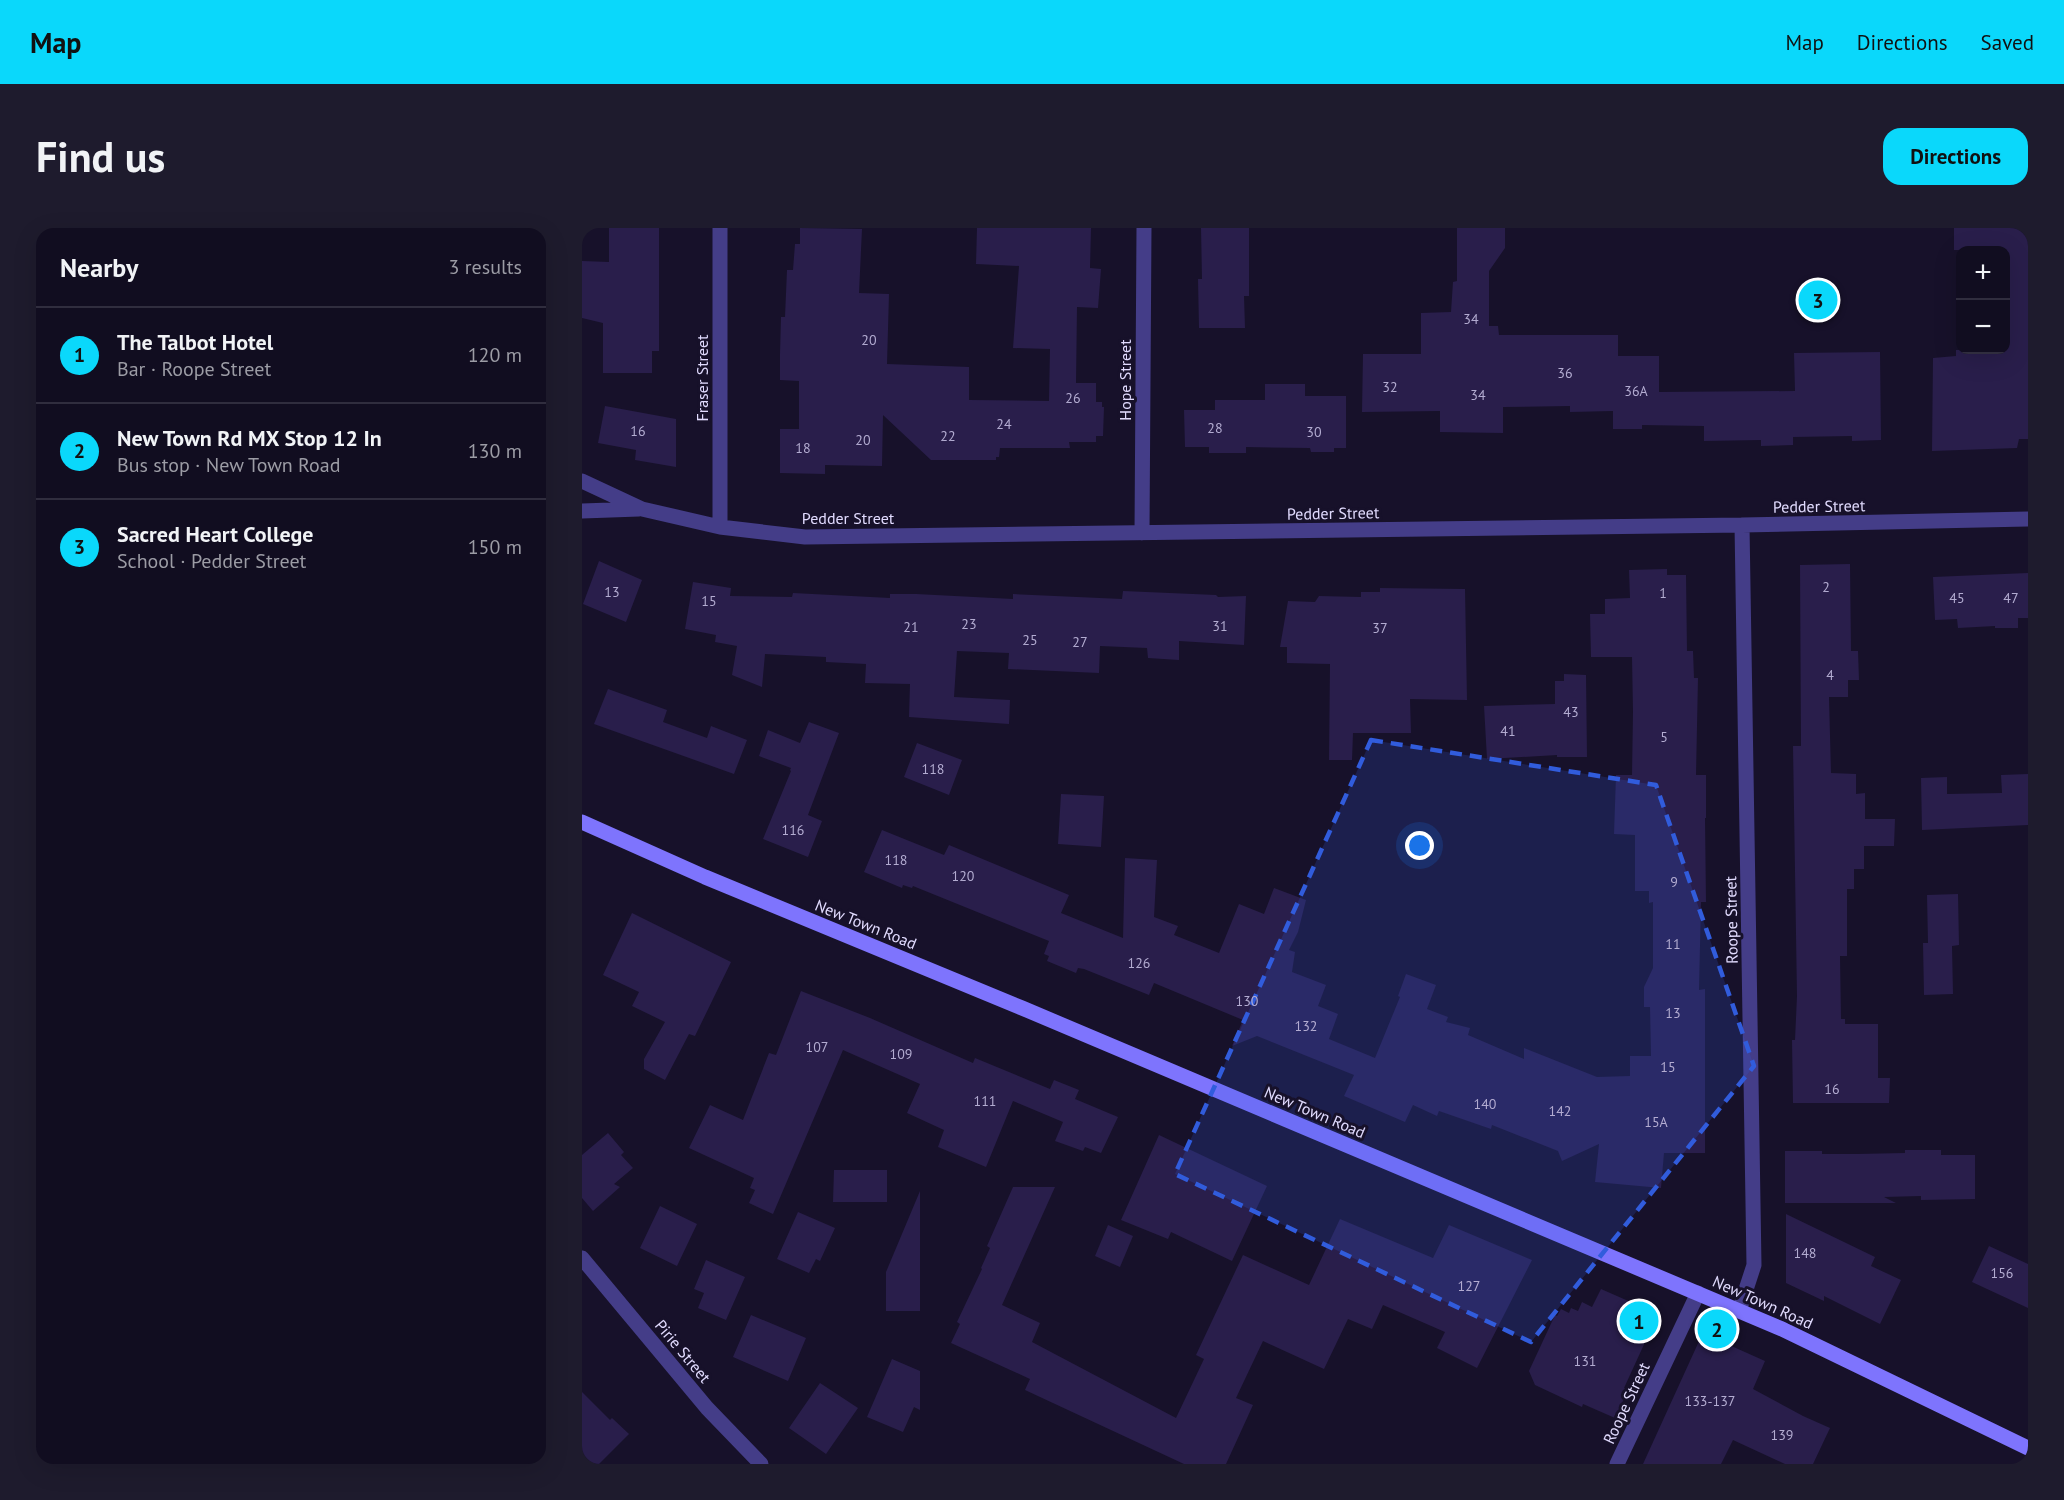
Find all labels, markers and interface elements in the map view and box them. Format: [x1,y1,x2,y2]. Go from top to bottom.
text: Map [30,24,81,61]
text: Map [1785,29,1824,56]
text: Directions [1857,29,1948,56]
text: Saved [1981,29,2034,56]
button: Directions [1883,128,2028,185]
text: Find us [36,129,165,184]
map controls [1956,246,2010,354]
button: + [1956,246,2010,300]
text: Nearby [60,251,138,284]
text: 3 results [449,254,522,280]
pin: 3 [1798,278,1838,322]
button: − [1956,300,2010,354]
house number: 34 [1463,310,1479,328]
text: The Talbot Hotel [117,328,273,356]
house number: 20 [861,331,877,349]
street label: Fraser Street [692,334,712,422]
street label: Hope Street [1115,339,1135,421]
text: 1 [74,342,85,368]
text: 120 m [468,342,522,368]
text: Bar · Roope Street [117,356,271,382]
house number: 36 [1557,364,1573,382]
house number: 32 [1382,378,1398,396]
house number: 36A [1624,382,1649,400]
house number: 34 [1470,386,1486,404]
house number: 26 [1065,389,1081,407]
house number: 24 [996,415,1012,433]
house number: 28 [1207,419,1223,437]
house number: 16 [630,422,646,440]
house number: 30 [1306,423,1322,441]
text: New Town Rd MX Stop 12 In [117,424,382,452]
house number: 22 [940,427,956,445]
house number: 20 [855,431,871,449]
text: 2 [74,438,85,464]
text: 130 m [468,438,522,464]
house number: 18 [795,439,811,457]
text: Bus stop · New Town Road [117,452,340,478]
street label: Pedder Street [1773,495,1866,517]
street label: Pedder Street [1287,502,1380,524]
street label: Pedder Street [802,508,895,528]
text: Sacred Heart College [117,520,313,548]
text: 3 [74,534,85,560]
text: 150 m [468,534,522,560]
text: School · Pedder Street [117,548,306,574]
house number: 2 [1822,578,1830,596]
house number: 13 [604,583,620,601]
house number: 1 [1659,584,1667,602]
house number: 45 [1949,589,1965,607]
house number: 47 [2003,589,2019,607]
house number: 15 [701,592,717,610]
house number: 23 [961,615,977,633]
house number: 31 [1212,617,1228,635]
house number: 21 [903,618,919,636]
house number: 37 [1372,619,1388,637]
house number: 25 [1022,631,1038,649]
house number: 27 [1072,633,1088,651]
house number: 4 [1826,666,1834,684]
house number: 43 [1563,703,1579,721]
house number: 41 [1500,722,1516,740]
house number: 5 [1660,728,1668,746]
house number: 118 [922,760,944,778]
house number: 116 [782,821,804,839]
your location [1405,831,1434,860]
house number: 118 [885,851,907,869]
house number: 120 [952,867,975,885]
house number: 9 [1670,873,1678,891]
street label: Roope Street [1720,875,1742,964]
street label: New Town Road [812,895,920,953]
house number: 11 [1665,935,1681,953]
house number: 126 [1128,954,1150,972]
house number: 130 [1236,992,1259,1010]
house number: 13 [1665,1004,1681,1022]
house number: 132 [1295,1017,1317,1035]
house number: 107 [806,1038,828,1056]
house number: 109 [890,1045,912,1063]
house number: 15 [1660,1058,1676,1076]
house number: 16 [1824,1080,1840,1098]
street label: New Town Road [1261,1082,1369,1142]
house number: 111 [974,1092,996,1110]
house number: 140 [1474,1095,1497,1113]
house number: 142 [1549,1102,1571,1120]
house number: 15A [1644,1113,1669,1131]
house number: 148 [1794,1244,1816,1262]
house number: 156 [1991,1264,2013,1282]
street label: New Town Road [1710,1271,1816,1333]
house number: 127 [1458,1277,1480,1295]
pin: 1 [1620,1298,1658,1344]
pin: 2 [1698,1306,1736,1352]
street label: Pirie Street [651,1315,716,1387]
house number: 131 [1574,1352,1596,1370]
street label: Roope Street [1598,1358,1654,1447]
house number: 133-137 [1685,1392,1735,1410]
house number: 139 [1771,1426,1793,1444]

